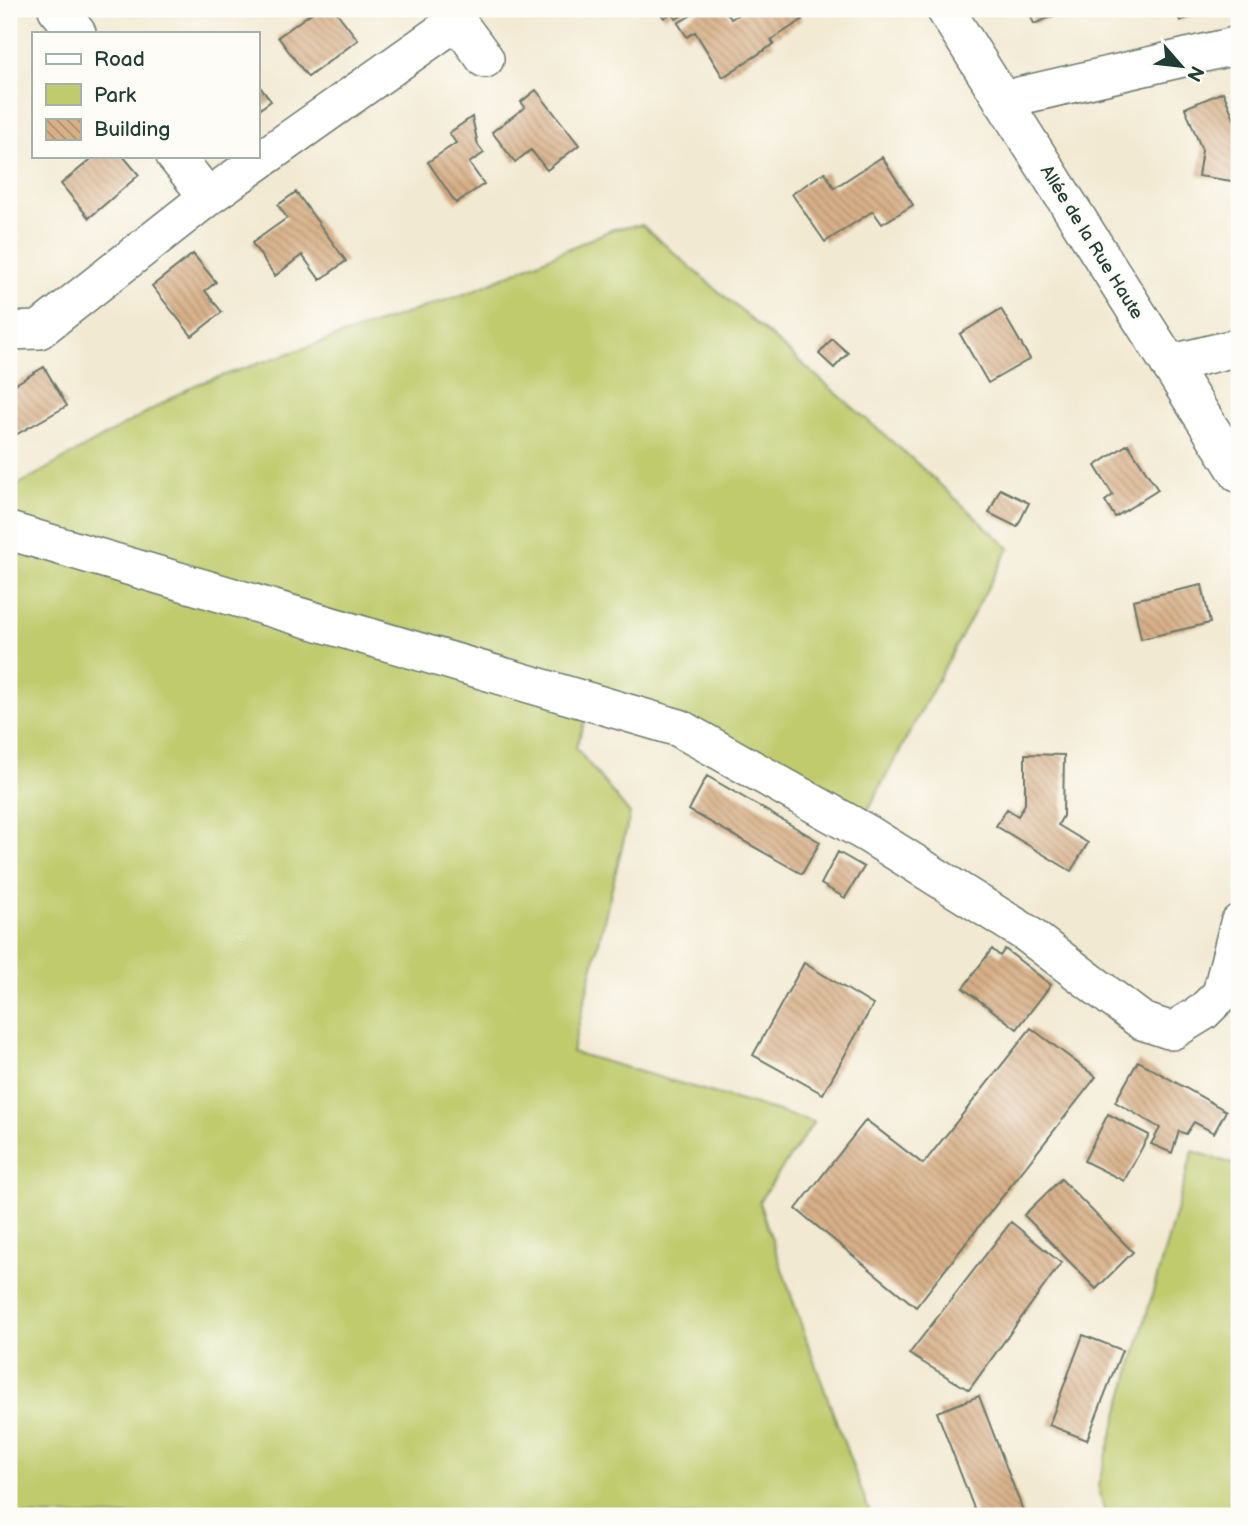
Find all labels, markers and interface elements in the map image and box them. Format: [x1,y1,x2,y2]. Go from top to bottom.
legend [32,32,259,158]
north arrow [1146,32,1216,102]
text: Road [94,47,145,72]
text: N [1181,62,1208,85]
text: Park [94,83,137,108]
text: Building [94,117,170,142]
street label: Allée de la Rue Haute [1036,161,1148,323]

